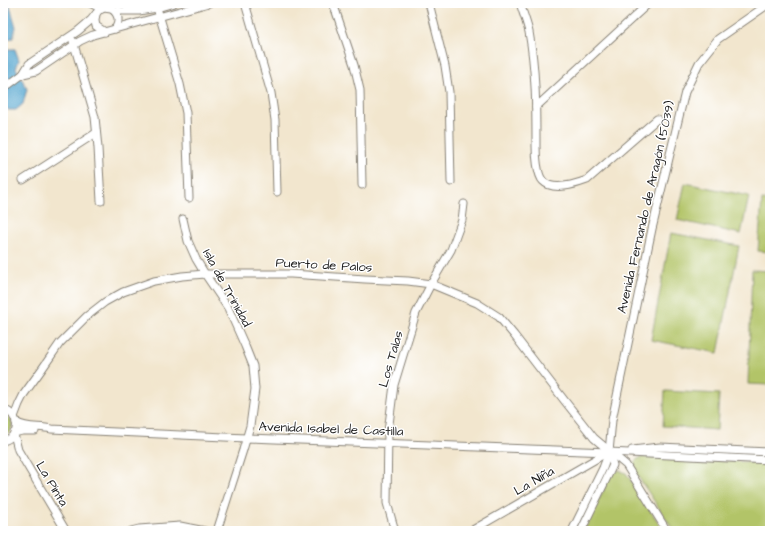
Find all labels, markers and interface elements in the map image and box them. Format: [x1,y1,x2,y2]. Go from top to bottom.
street label: Avenida Fernando de Aragón (5039) [613,99,680,315]
street label: Isla de Trinidad [198,246,256,331]
street label: Puerto de Palos [275,253,373,277]
street label: Los Talas [374,328,408,389]
street label: Avenida Isabel de Castilla [258,417,404,441]
street label: La Pinta [32,458,73,510]
street label: La Niña [510,462,558,500]

